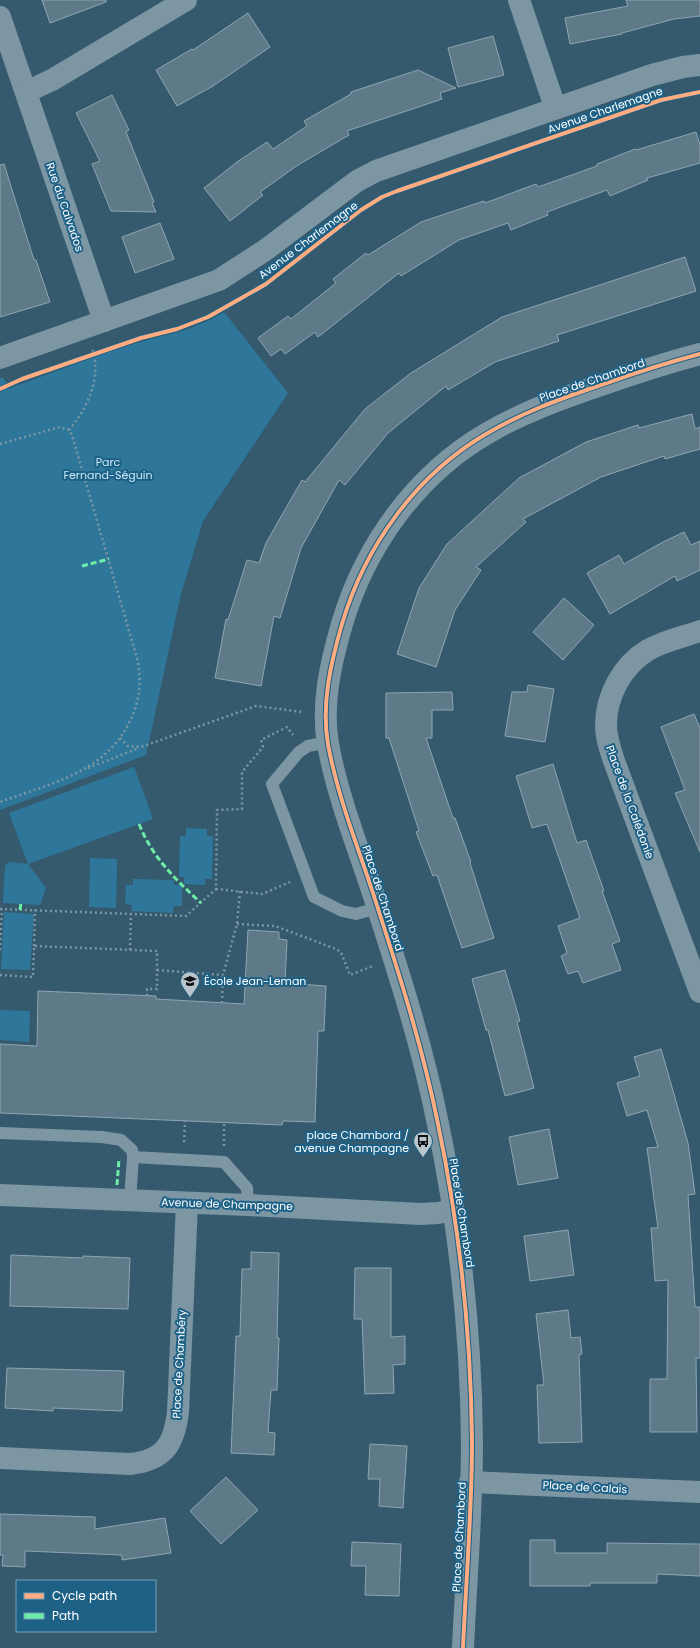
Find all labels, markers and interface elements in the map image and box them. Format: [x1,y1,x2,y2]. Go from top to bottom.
street label: Avenue Charlemagne [545,83,665,137]
street label: Rue du Calvados [42,160,88,254]
street label: Avenue Charlemagne [255,197,361,283]
street label: Place de Chambord [537,354,647,406]
park label: Parc Fernand-Séguin [64,454,152,483]
street label: Place de la Calédonie [602,743,658,861]
street label: Place de Chambord [358,843,408,953]
school or university icon: École Jean-Leman [179,970,201,998]
place label: École Jean-Leman [204,973,306,989]
place label: place Chambord / avenue Champagne [294,1127,409,1156]
bus stop icon: place Chambord / avenue Champagne [412,1130,434,1158]
street label: Place de Chambord [445,1157,479,1269]
street label: Avenue de Champagne [161,1194,293,1214]
street label: Place de Chambéry [168,1308,190,1419]
street label: Place de Calais [542,1477,628,1497]
street label: Place de Chambord [448,1481,470,1593]
legend [16,1580,156,1632]
text: Cycle path [52,1587,117,1604]
text: Path [52,1607,79,1624]

